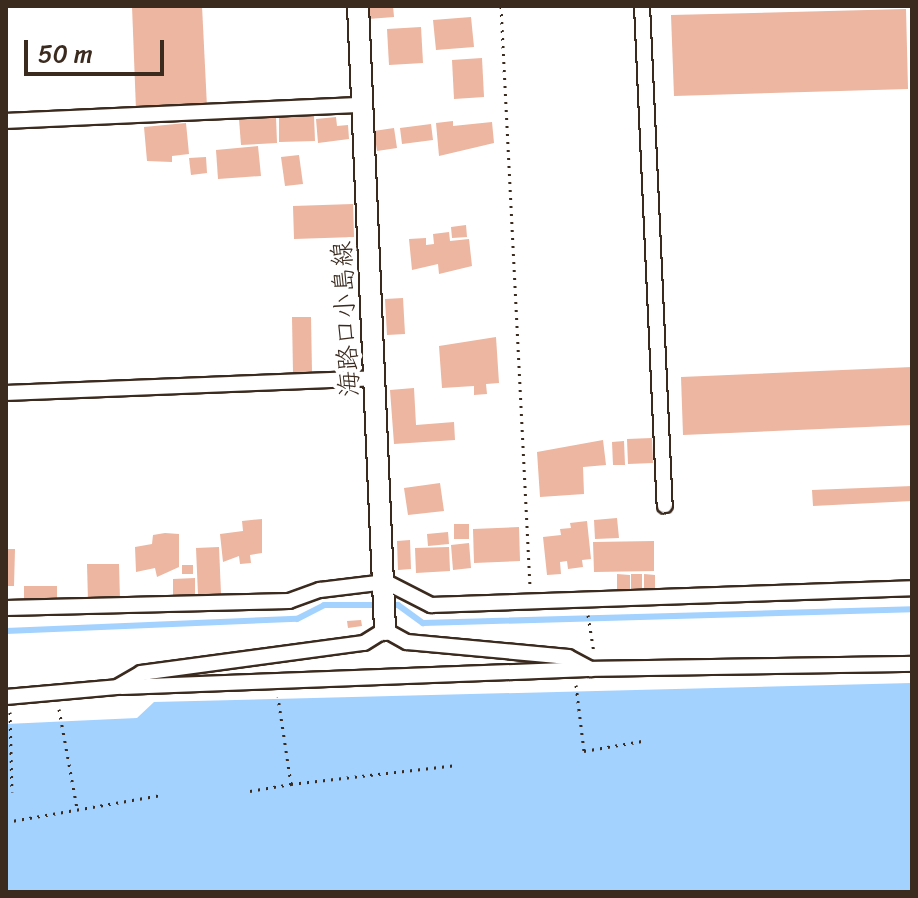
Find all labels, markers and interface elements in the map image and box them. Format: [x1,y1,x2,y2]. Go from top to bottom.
scale bar [28,24,168,74]
text: 50 m [38,33,93,75]
street label: 海路口小島線 [326,240,366,398]

